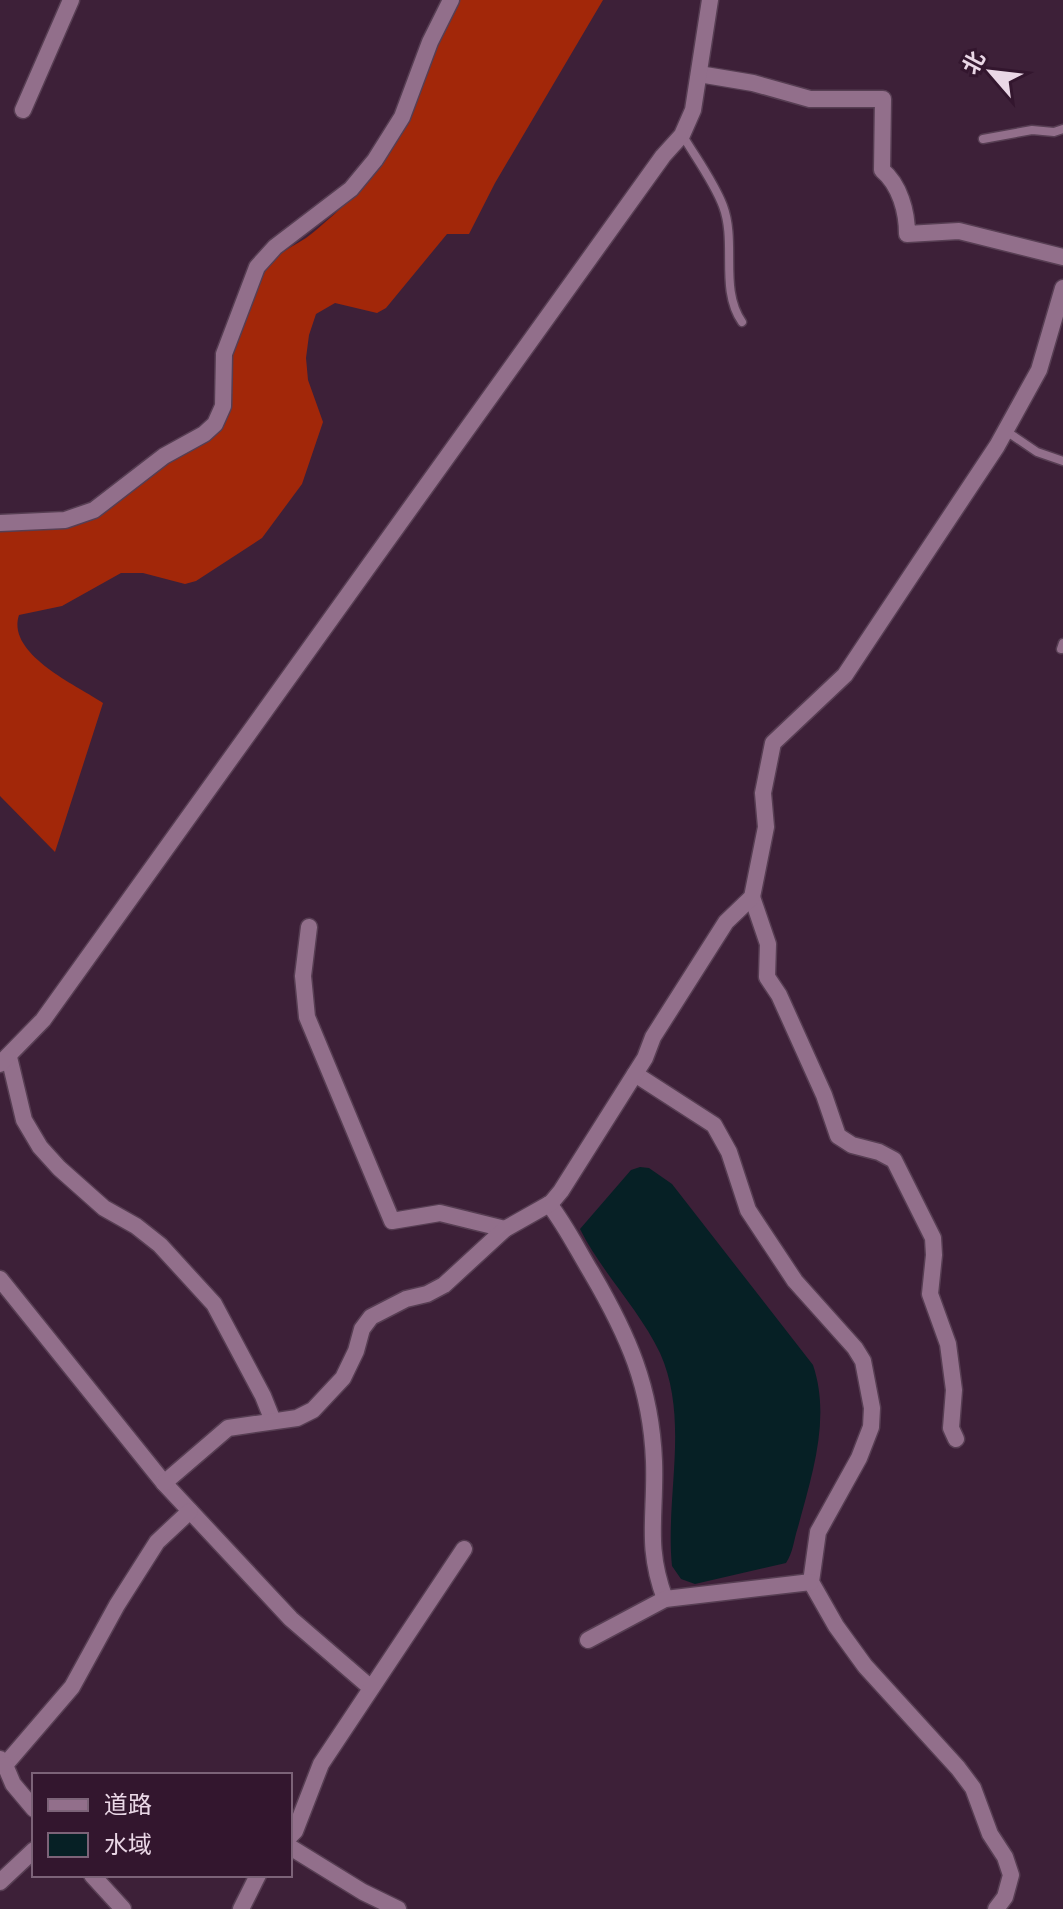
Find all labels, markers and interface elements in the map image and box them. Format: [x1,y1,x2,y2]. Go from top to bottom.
north arrow [951,32,1031,112]
text: 北 [958,47,990,78]
legend [32,1773,292,1877]
text: 道路 [104,1791,152,1818]
text: 水域 [104,1831,152,1858]

